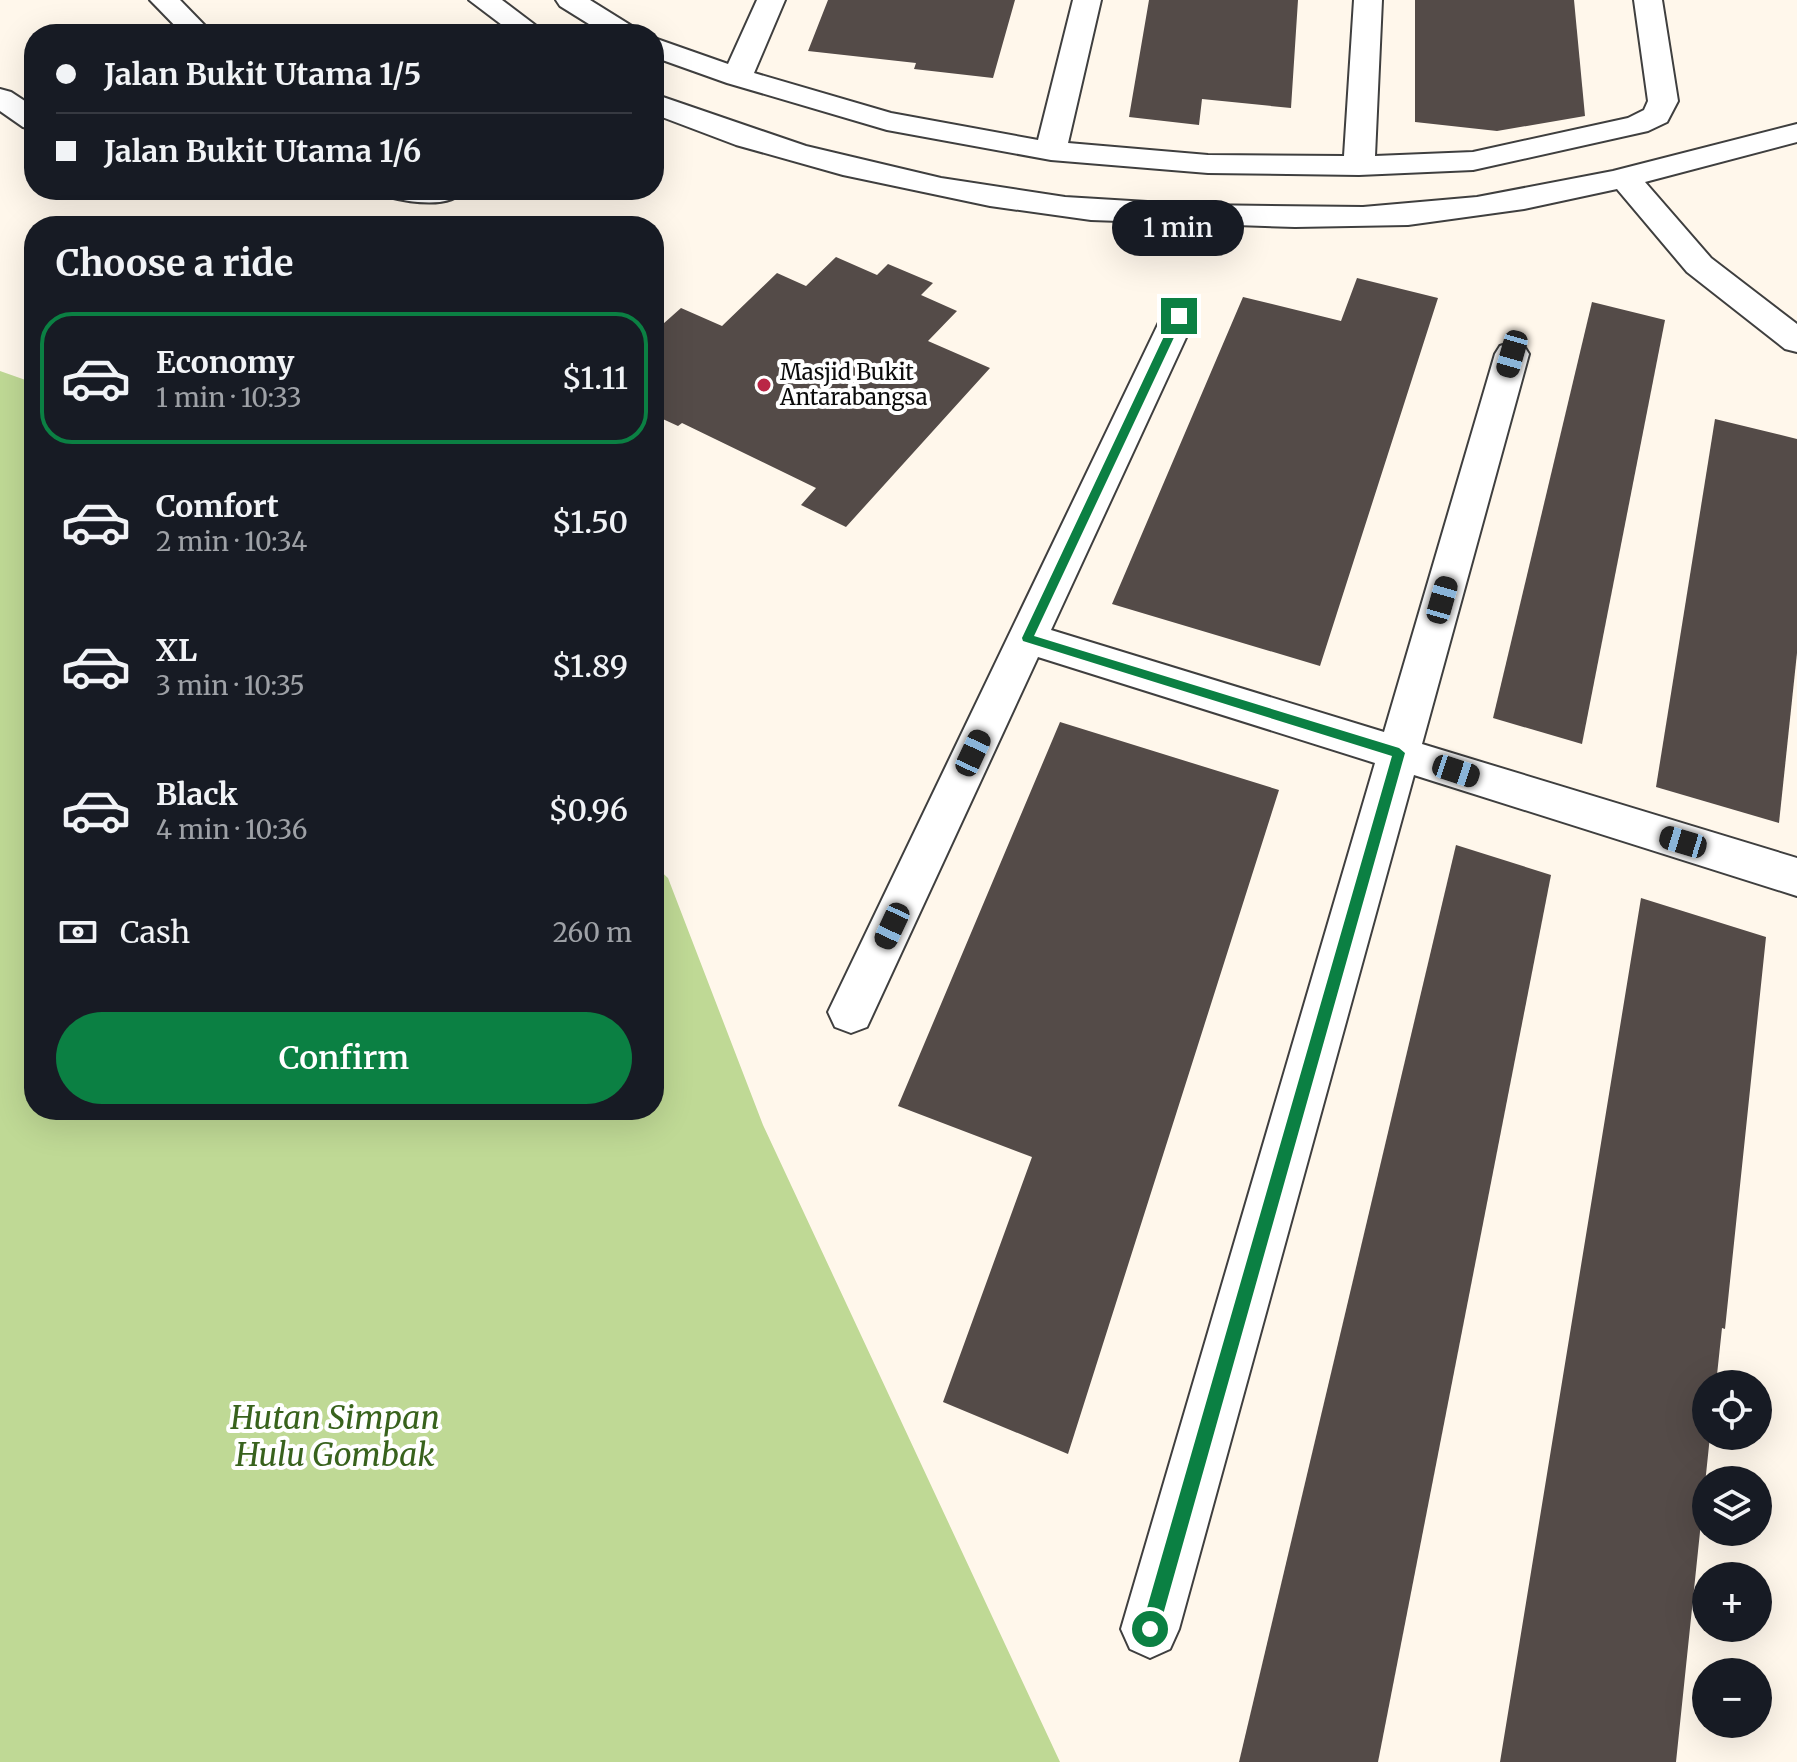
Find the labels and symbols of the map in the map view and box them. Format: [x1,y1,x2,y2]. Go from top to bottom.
callout: 1 min [1113,200,1245,256]
route end [1161,298,1197,334]
car [1494,328,1530,380]
place label: Masjid Bukit Antarabangsa [779,358,928,411]
marker: Masjid Bukit Antarabangsa [755,376,773,394]
car [1424,574,1460,626]
car [952,726,994,780]
car [1429,752,1483,790]
car [1657,824,1709,860]
car [871,899,913,953]
park label: Hutan Simpan Hulu Gombak [229,1398,440,1475]
route start [1132,1611,1168,1647]

